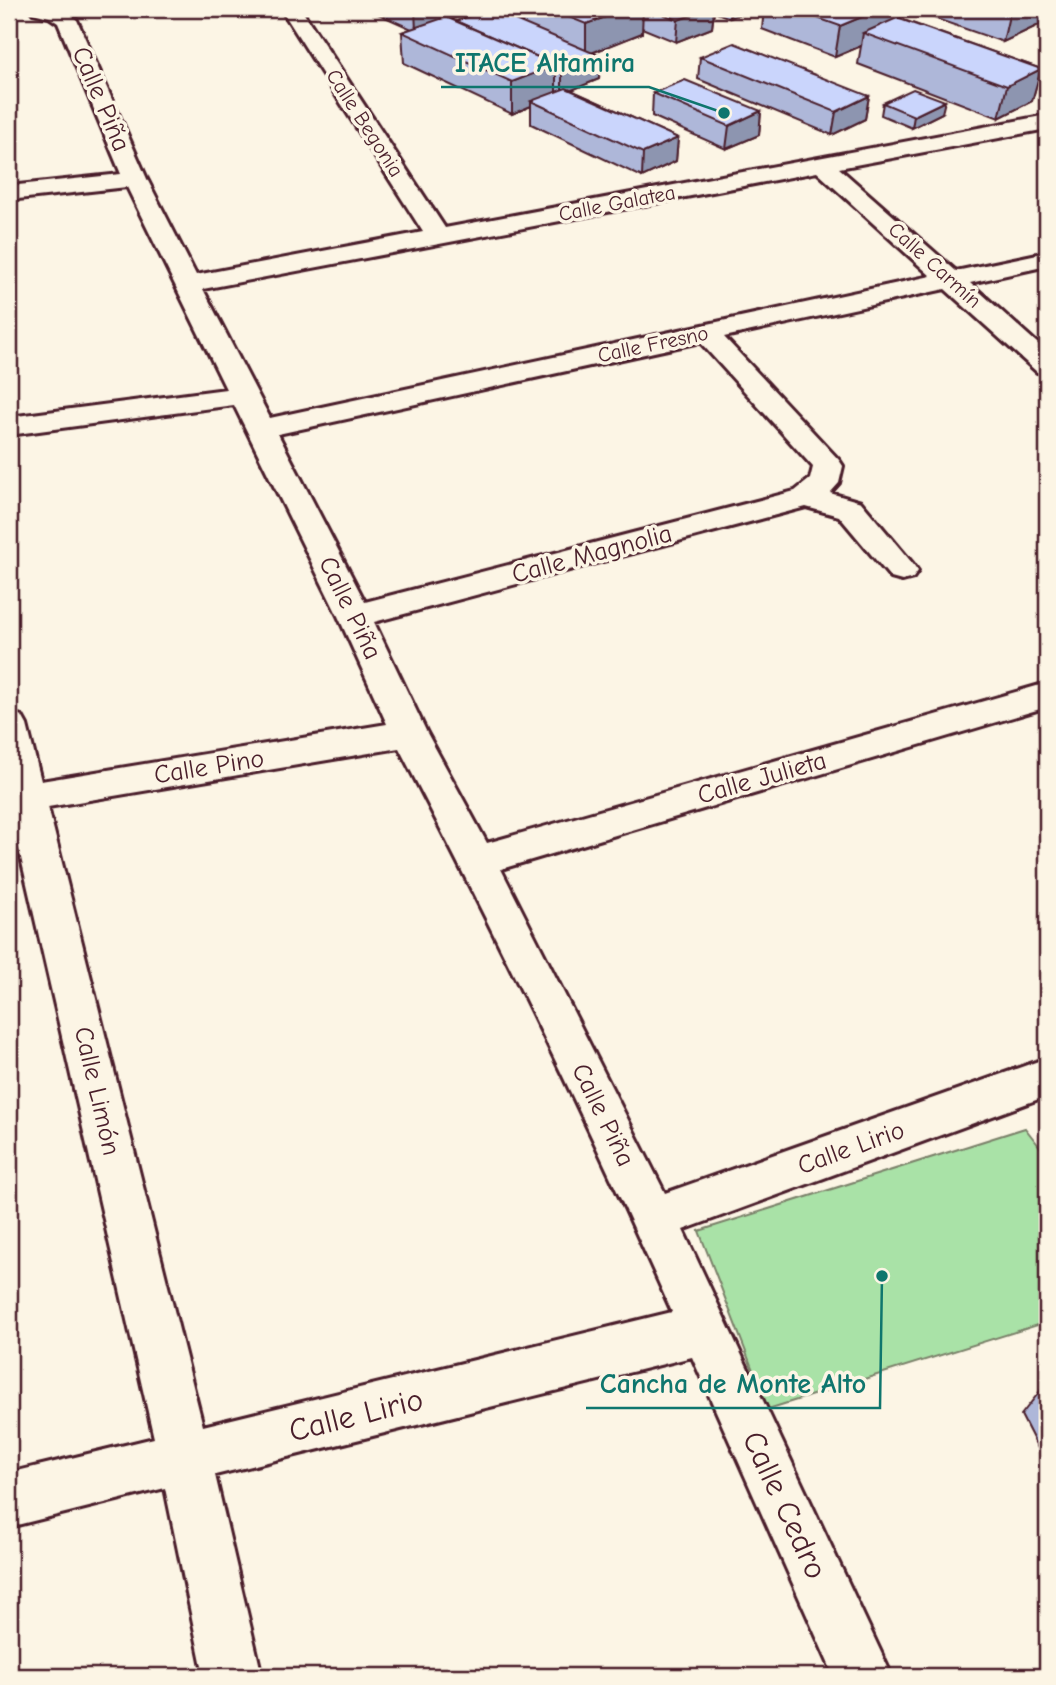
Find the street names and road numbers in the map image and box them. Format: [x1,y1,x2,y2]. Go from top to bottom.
street label: Calle Piña [66,42,136,156]
street label: Calle Begonia [321,65,409,181]
street label: Calle Galatea [557,180,677,226]
street label: Calle Carmín [884,217,986,313]
street label: Calle Fresno [595,321,711,367]
street label: Calle Magnolia [509,518,675,590]
street label: Calle Piña [312,552,388,664]
street label: Calle Pino [152,743,266,791]
street label: Calle Julieta [694,745,830,811]
street label: Calle Limón [68,1024,126,1158]
street label: Calle Piña [565,1059,641,1171]
street label: Calle Lirio [794,1115,908,1181]
street label: Calle Lirio [285,1380,427,1450]
street label: Calle Cedro [735,1425,835,1585]

